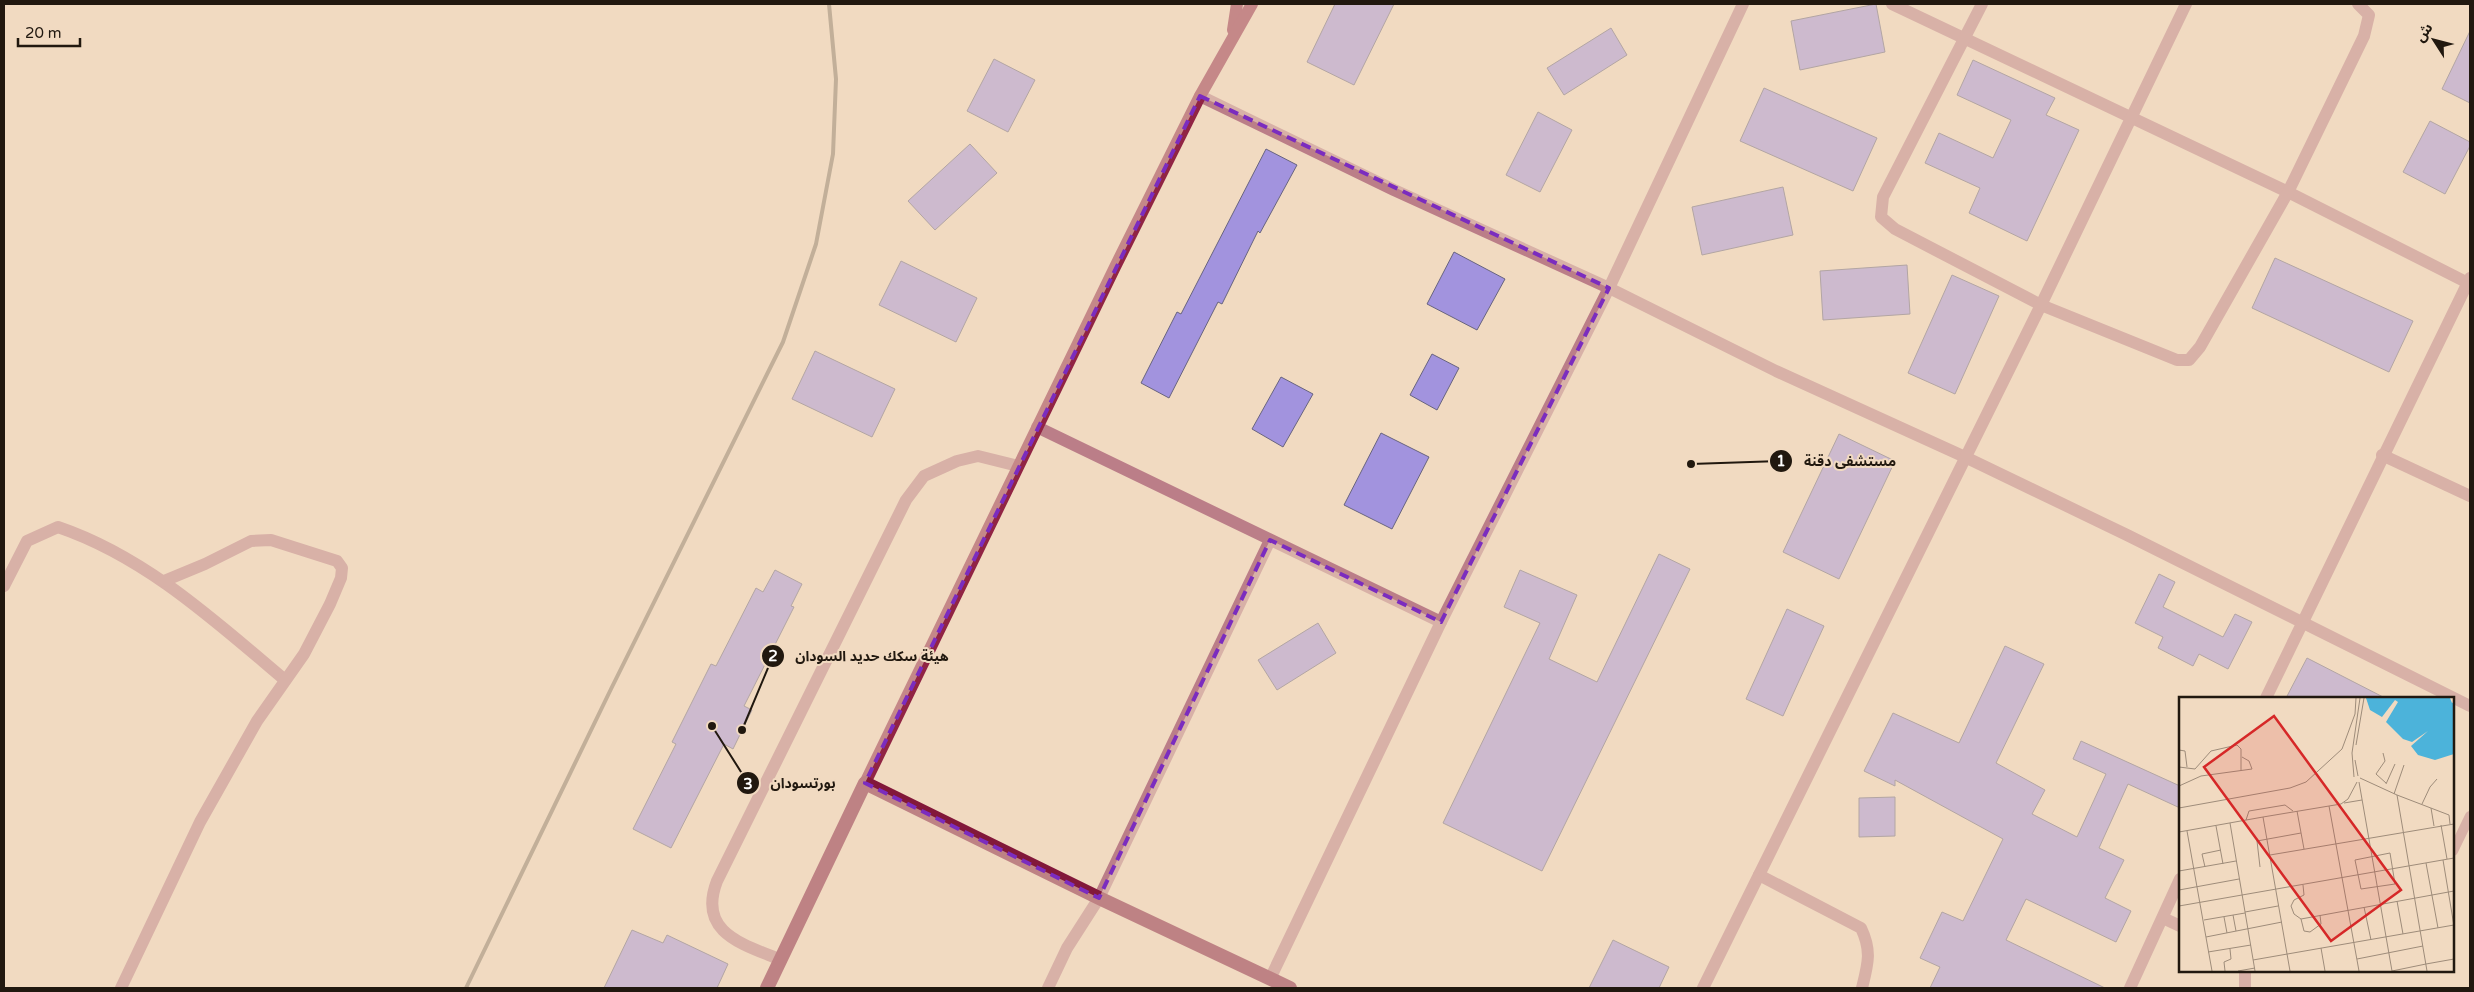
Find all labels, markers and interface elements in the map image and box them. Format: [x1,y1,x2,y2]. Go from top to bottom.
scale bar [18,15,80,47]
north arrow [2409,15,2459,65]
text: ش [2411,20,2436,45]
text: 20 m [25,24,62,42]
callout: مستشفى دقنة [1768,446,1906,475]
text: 1 [1776,452,1786,470]
text: مستشفى دقنة [1804,453,1896,470]
callout: هيئة سكك حديد السودان [760,641,959,670]
text: 2 [768,647,778,665]
text: هيئة سكك حديد السودان [795,648,949,665]
inset map [2179,697,2454,972]
callout: بورتسودان [735,769,845,798]
text: 3 [743,775,753,793]
text: بورتسودان [770,775,836,792]

